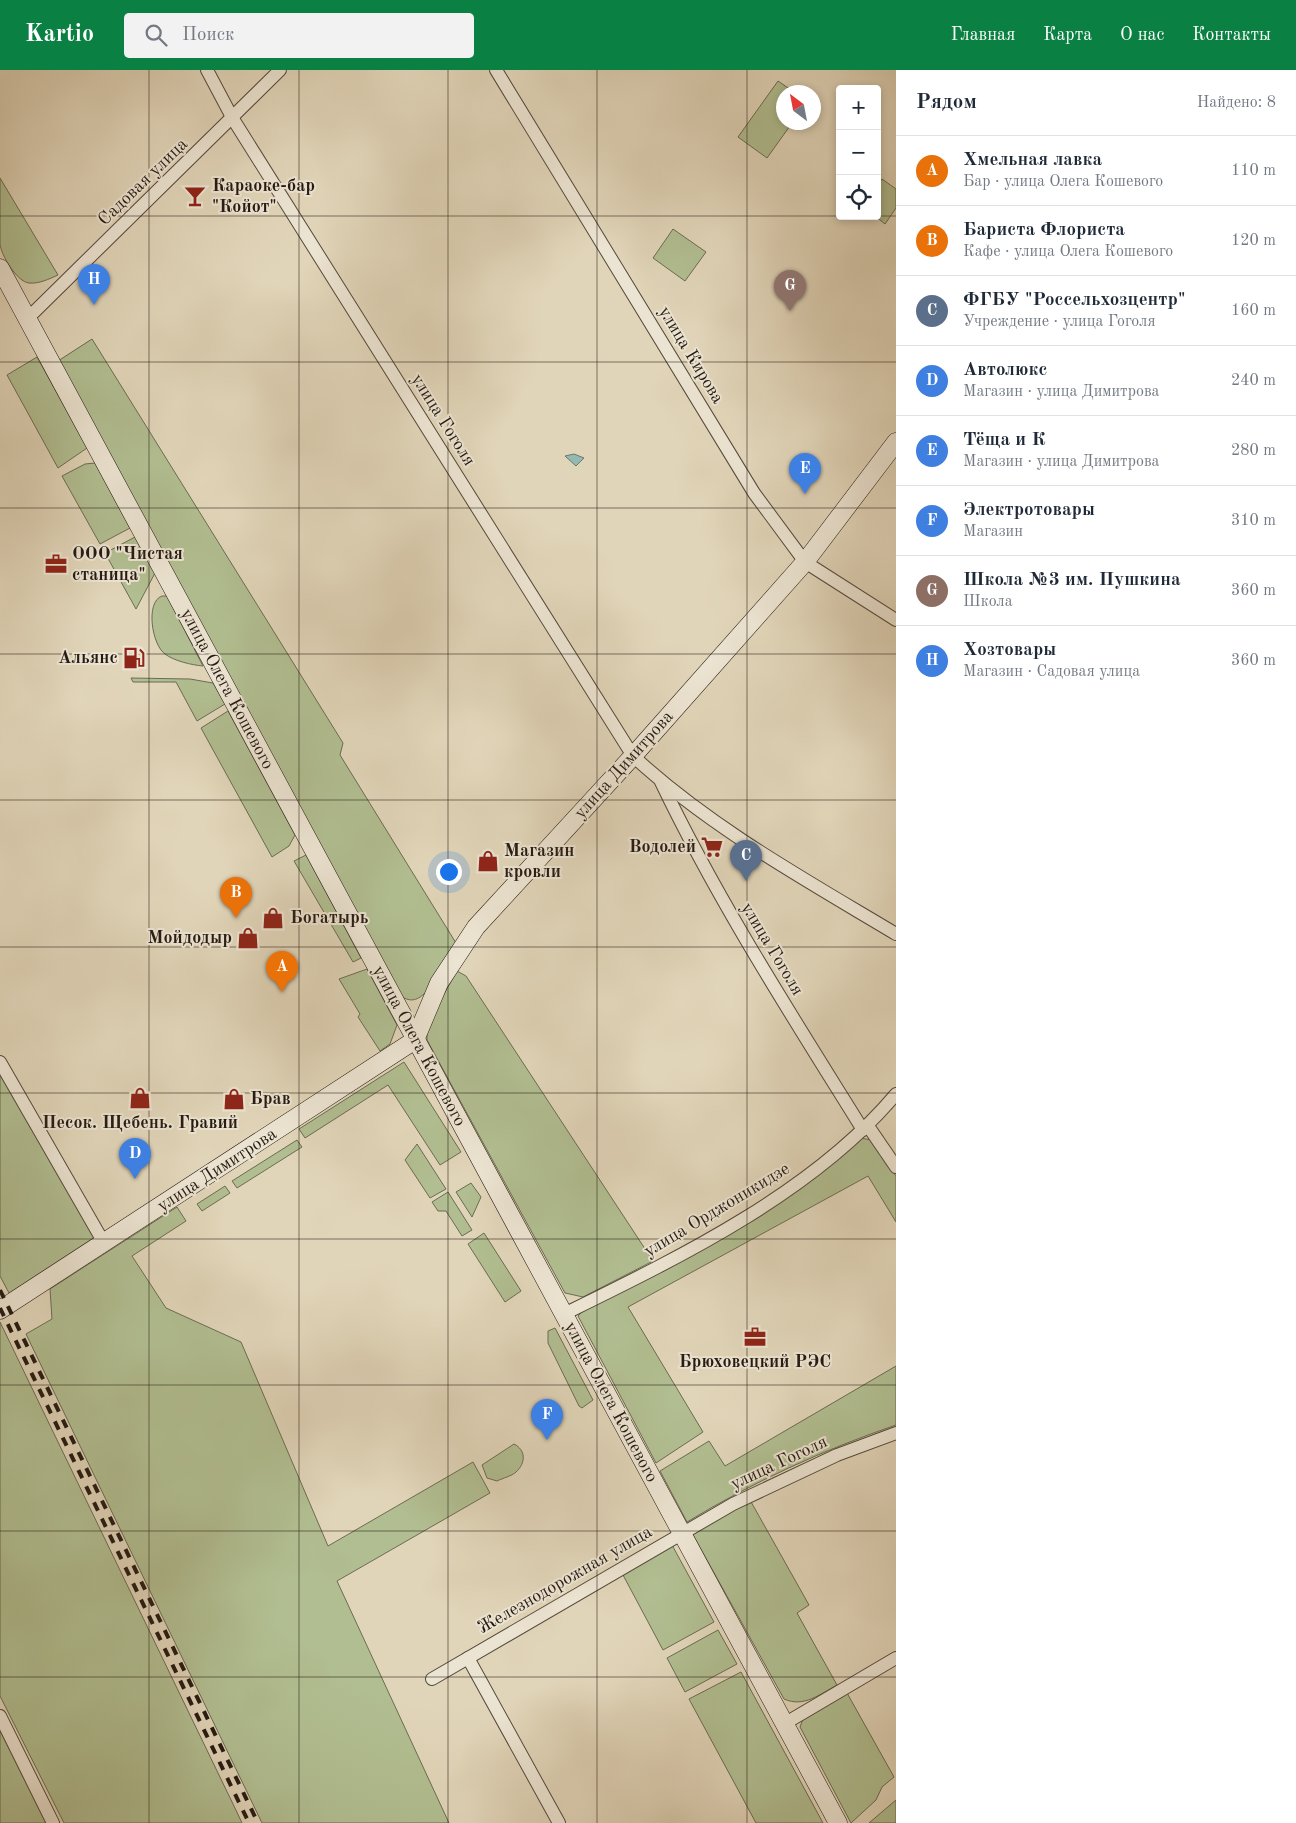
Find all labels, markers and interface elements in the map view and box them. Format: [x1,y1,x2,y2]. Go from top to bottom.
search box [124,13,474,58]
icon: search [142,21,170,49]
text: Kartio [25,23,94,47]
text: Поиск [182,26,234,45]
text: Главная [951,26,1015,44]
text: Карта [1043,26,1092,44]
text: О нас [1120,26,1164,44]
text: Контакты [1192,26,1271,44]
north arrow [776,85,821,130]
map controls [836,85,881,220]
button: + [836,85,881,130]
text: Рядом [916,92,977,113]
text: Найдено: 8 [1197,95,1276,111]
button: − [836,130,881,175]
street label: Садовая улица [95,135,191,229]
text: Хмельная лавка [963,151,1102,170]
text: A [926,163,938,179]
text: 110 m [1231,163,1276,179]
text: Бар · улица Олега Кошевого [963,174,1163,190]
button: locate [836,175,881,220]
place label: Караоке-бар "Койот" [212,177,315,216]
bar icon: Караоке-бар "Койот" [182,183,208,209]
text: Бариста Флориста [963,221,1125,240]
text: B [926,233,938,249]
text: 120 m [1231,233,1276,249]
text: Кафе · улица Олега Кошевого [963,244,1173,260]
pin: H [78,264,110,305]
pin: G [774,270,806,311]
text: ФГБУ "Россельхозцентр" [963,291,1185,310]
street label: улица Кирова [655,303,727,407]
text: C [927,303,937,319]
text: 160 m [1231,303,1276,319]
text: Учреждение · улица Гоголя [963,314,1156,330]
text: Автолюкс [963,361,1047,380]
street label: улица Гоголя [408,371,478,469]
text: D [926,373,938,389]
text: 240 m [1231,373,1276,389]
text: Магазин · улица Димитрова [963,384,1159,400]
text: Тёща и К [963,431,1046,450]
text: E [926,443,938,459]
text: 280 m [1231,443,1276,459]
pin: E [789,453,821,494]
text: Магазин · улица Димитрова [963,454,1159,470]
text: Электротовары [963,501,1095,520]
text: F [927,513,937,529]
text: 310 m [1231,513,1276,529]
text: Магазин [963,524,1023,540]
place label: ООО "Чистая станица" [72,545,183,584]
office icon: ООО "Чистая станица" [43,551,69,577]
text: Школа №3 им. Пушкина [963,571,1181,590]
text: G [926,583,938,599]
text: 360 m [1231,583,1276,599]
text: Школа [963,594,1013,610]
street label: улица Олега Кошевого [177,606,277,772]
text: Хозтовары [963,641,1056,660]
fuel station icon: Альянс [121,645,147,671]
place label: Альянс [58,649,118,667]
text: H [925,653,939,669]
text: 360 m [1231,653,1276,669]
text: Магазин · Садовая улица [963,664,1140,680]
street label: улица Димитрова [571,707,677,822]
supermarket icon: Водолей [699,834,725,860]
place label: Водолей [629,838,696,856]
pin: C [730,840,762,881]
place label: Магазин кровли [504,842,575,881]
shop icon: Магазин кровли [475,848,501,874]
your location [436,859,462,885]
pin: B [220,877,252,918]
street label: улица Гоголя [737,899,807,999]
shop icon: Богатырь [260,905,286,931]
place label: Богатырь [290,909,369,927]
shop icon: Мойдодыр [235,925,261,951]
place label: Мойдодыр [148,929,232,947]
pin: A [266,951,298,992]
street label: улица Олега Кошевого [369,963,469,1129]
shop icon: Песок. Щебень. Гравий [127,1085,153,1111]
shop icon: Брав [221,1086,247,1112]
place label: Брав [250,1090,291,1108]
place label: Песок. Щебень. Гравий [42,1114,238,1132]
street label: улица Димитрова [154,1125,280,1215]
pin: D [119,1138,151,1179]
street label: улица Орджоникидзе [641,1159,793,1261]
street label: улица Олега Кошевого [561,1319,661,1485]
office icon: Брюховецкий РЭС [742,1324,768,1350]
place label: Брюховецкий РЭС [679,1353,831,1371]
pin: F [531,1399,563,1440]
street label: улица Гоголя [728,1433,830,1493]
street label: Железнодорожная улица [475,1523,655,1637]

